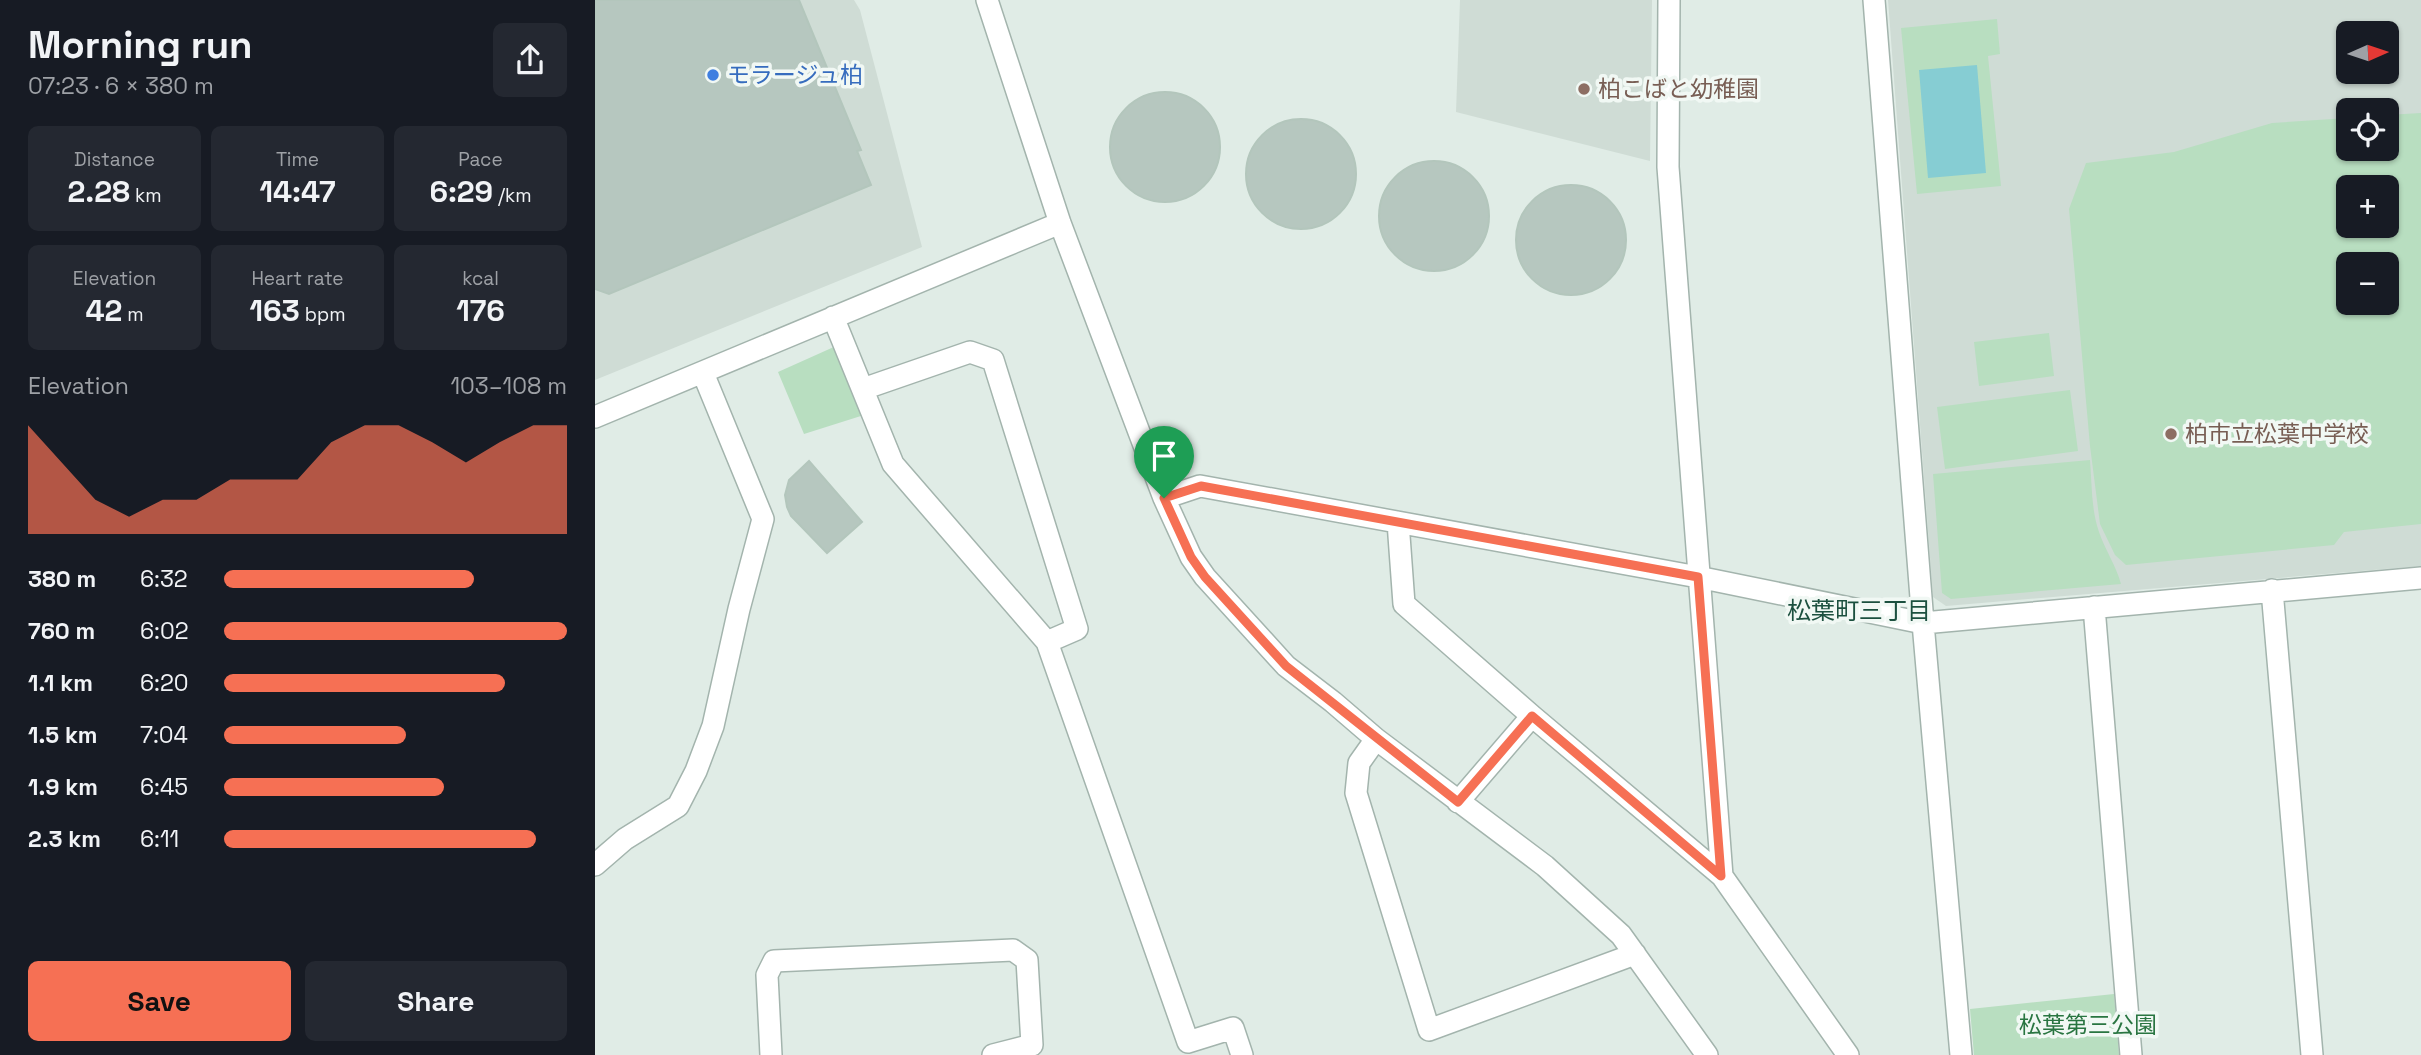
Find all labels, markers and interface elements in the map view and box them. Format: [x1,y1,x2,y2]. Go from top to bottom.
text: Morning run [28,21,253,69]
north arrow [2336,21,2399,84]
map controls [2336,21,2399,315]
button: share [493,23,567,97]
place label: モラージュ柏 [727,60,863,90]
marker: モラージュ柏 [705,67,721,83]
text: 07:23 · 6 × 380 m [28,71,214,101]
place label: 柏こばと幼稚園 [1598,74,1759,104]
marker: 柏こばと幼稚園 [1576,81,1592,97]
button: locate [2336,98,2399,161]
text: Distance [74,147,155,172]
text: Time [276,147,319,172]
text: Pace [458,147,503,172]
text: 2.28 [67,172,130,211]
text: 14:47 [259,172,336,211]
text: 6:29 [429,172,493,211]
button: + [2336,175,2399,238]
text: km [130,183,162,208]
text: /km [493,183,532,208]
button: − [2336,252,2399,315]
text: Elevation [73,266,156,291]
text: Heart rate [251,266,344,291]
text: kcal [462,266,499,291]
text: 42 [85,291,122,330]
text: 163 [249,291,300,330]
text: 176 [456,291,505,330]
text: m [122,302,144,327]
text: bpm [300,302,346,327]
text: Elevation [28,371,129,401]
text: 103–108 m [450,371,567,401]
place label: 柏市立松葉中学校 [2185,419,2369,449]
pin [1134,426,1194,498]
marker: 柏市立松葉中学校 [2163,426,2179,442]
icon: arrive [1145,437,1183,475]
text: 380 m [28,564,96,594]
text: 6:32 [140,564,188,594]
district label: 松葉町三丁目 [1787,595,1931,626]
text: 760 m [28,616,95,646]
text: 6:02 [140,616,189,646]
text: 1.1 km [28,668,93,698]
text: 6:20 [140,668,189,698]
text: 1.5 km [28,720,98,750]
text: 7:04 [140,720,188,750]
text: 1.9 km [28,772,98,802]
text: 6:45 [140,772,188,802]
text: 2.3 km [28,824,101,854]
text: 6:11 [140,824,179,854]
button: Save [28,961,291,1041]
button: Share [305,961,567,1041]
park label: 松葉第三公園 [2019,1010,2157,1040]

